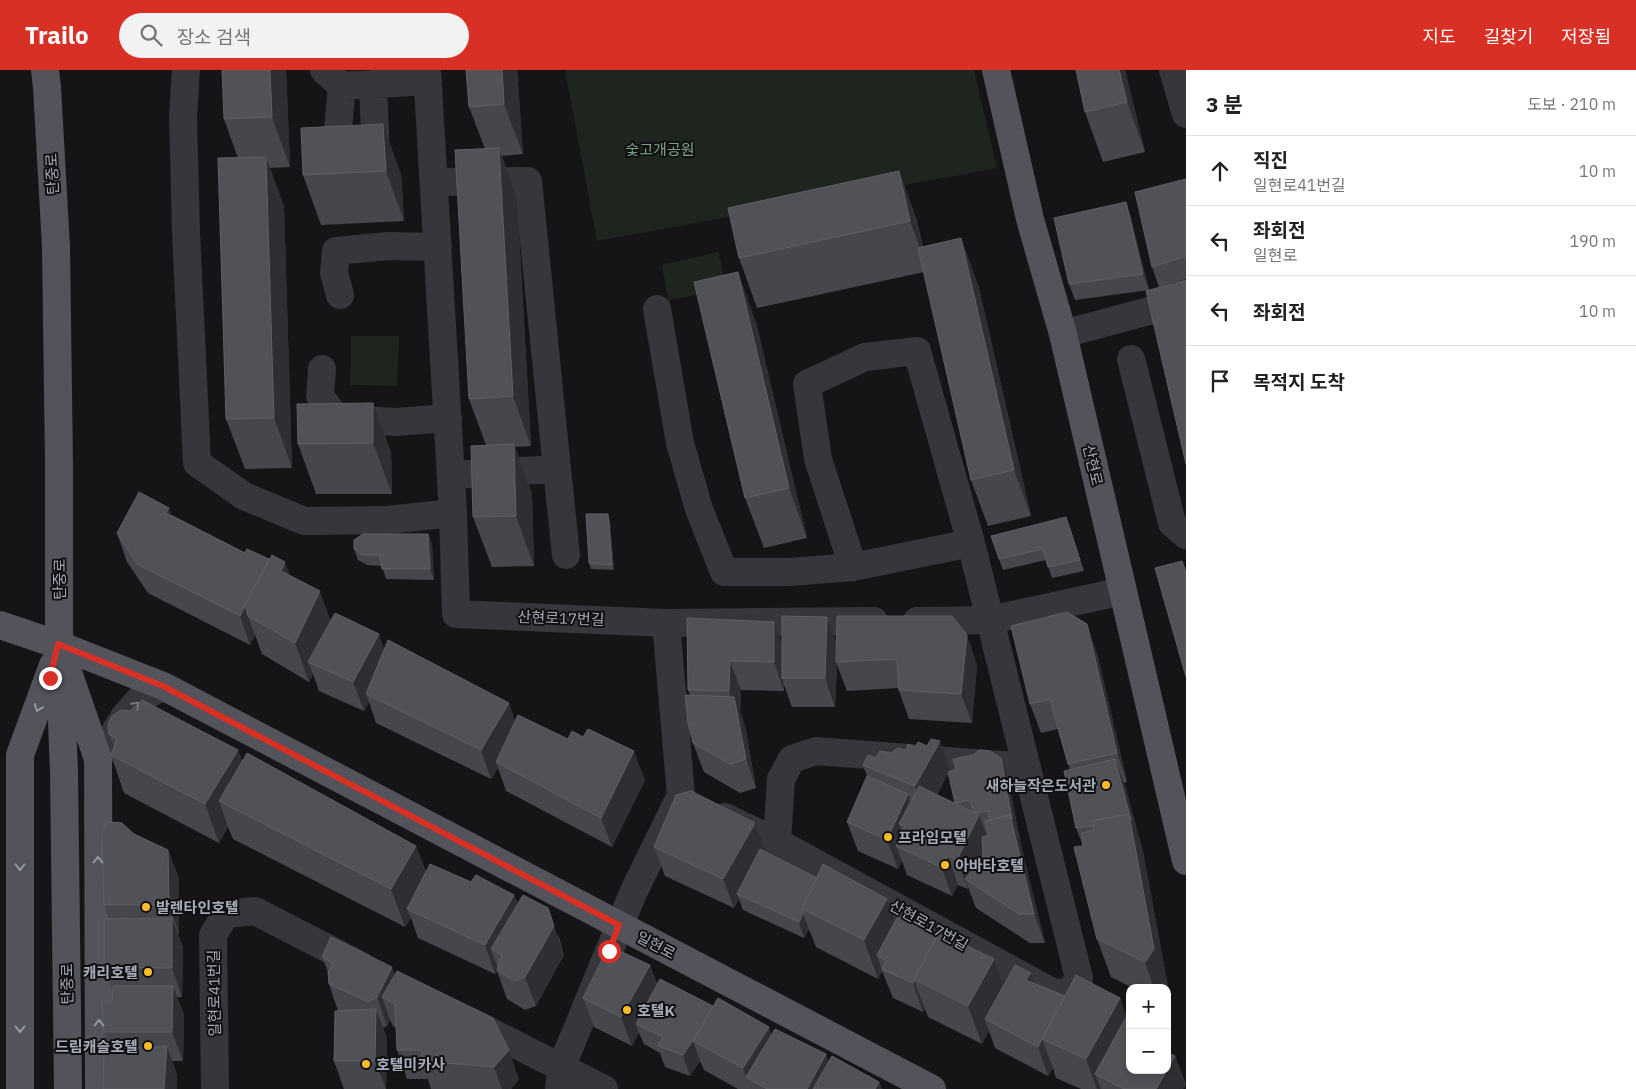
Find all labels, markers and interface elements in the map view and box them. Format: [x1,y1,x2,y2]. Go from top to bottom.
search box [119,13,469,58]
text: Trailo [25,19,89,51]
icon: search [137,21,165,49]
text: 장소 검색 [177,25,251,49]
text: 지도 [1423,25,1456,48]
text: 길찾기 [1484,25,1533,48]
text: 저장됨 [1561,25,1611,48]
text: 3 분 [1206,90,1243,118]
text: 도보 · 210 m [1527,94,1616,114]
park label: 숯고개공원 [625,140,695,159]
text: 직진 [1253,148,1288,172]
street label: 탄중로 [41,153,63,195]
icon: ahead [1206,157,1234,185]
text: 10 m [1579,161,1616,181]
text: 일현로41번길 [1253,175,1346,195]
text: 좌회전 [1253,218,1305,242]
icon: left [1206,227,1234,255]
text: 190 m [1569,231,1616,251]
text: 일현로 [1253,245,1297,265]
icon: left [1206,297,1234,325]
text: 좌회전 [1253,300,1305,324]
text: 10 m [1579,301,1616,321]
icon: arrive [1206,367,1234,395]
text: 목적지 도착 [1253,370,1345,394]
street label: 산현로 [1079,443,1107,487]
street label: 탄중로 [50,558,69,600]
street label: 산현로17번길 [517,607,605,629]
route end [39,667,62,690]
one-way arrow [130,701,139,710]
one-way arrow [34,703,44,711]
place label: 새하늘작은도서관 [986,776,1096,795]
marker: 새하늘작은도서관 [1100,779,1112,791]
place label: 프라임모텔 [898,828,967,847]
marker: 프라임모텔 [882,831,894,843]
one-way arrow [93,856,103,864]
place label: 아바타호텔 [955,856,1024,875]
marker: 아바타호텔 [939,859,951,871]
one-way arrow [15,863,25,871]
street label: 산현로17번길 [886,896,972,954]
place label: 발렌타인호텔 [156,898,239,917]
marker: 발렌타인호텔 [140,901,152,913]
street label: 일현로 [633,927,679,963]
route start [598,940,621,963]
street label: 일현로41번길 [204,949,224,1037]
street label: 탄중로 [57,963,77,1005]
place label: 캐리호텔 [83,963,138,982]
marker: 캐리호텔 [142,966,154,978]
map controls [1126,984,1171,1074]
button: + [1126,984,1171,1029]
place label: 호텔K [637,1001,676,1020]
marker: 호텔K [621,1004,633,1016]
one-way arrow [94,1019,104,1026]
one-way arrow [15,1026,25,1033]
button: − [1126,1029,1171,1074]
place label: 드림캐슬호텔 [55,1037,138,1056]
marker: 드림캐슬호텔 [142,1040,154,1052]
place label: 호텔미카사 [376,1055,445,1074]
marker: 호텔미카사 [360,1058,372,1070]

